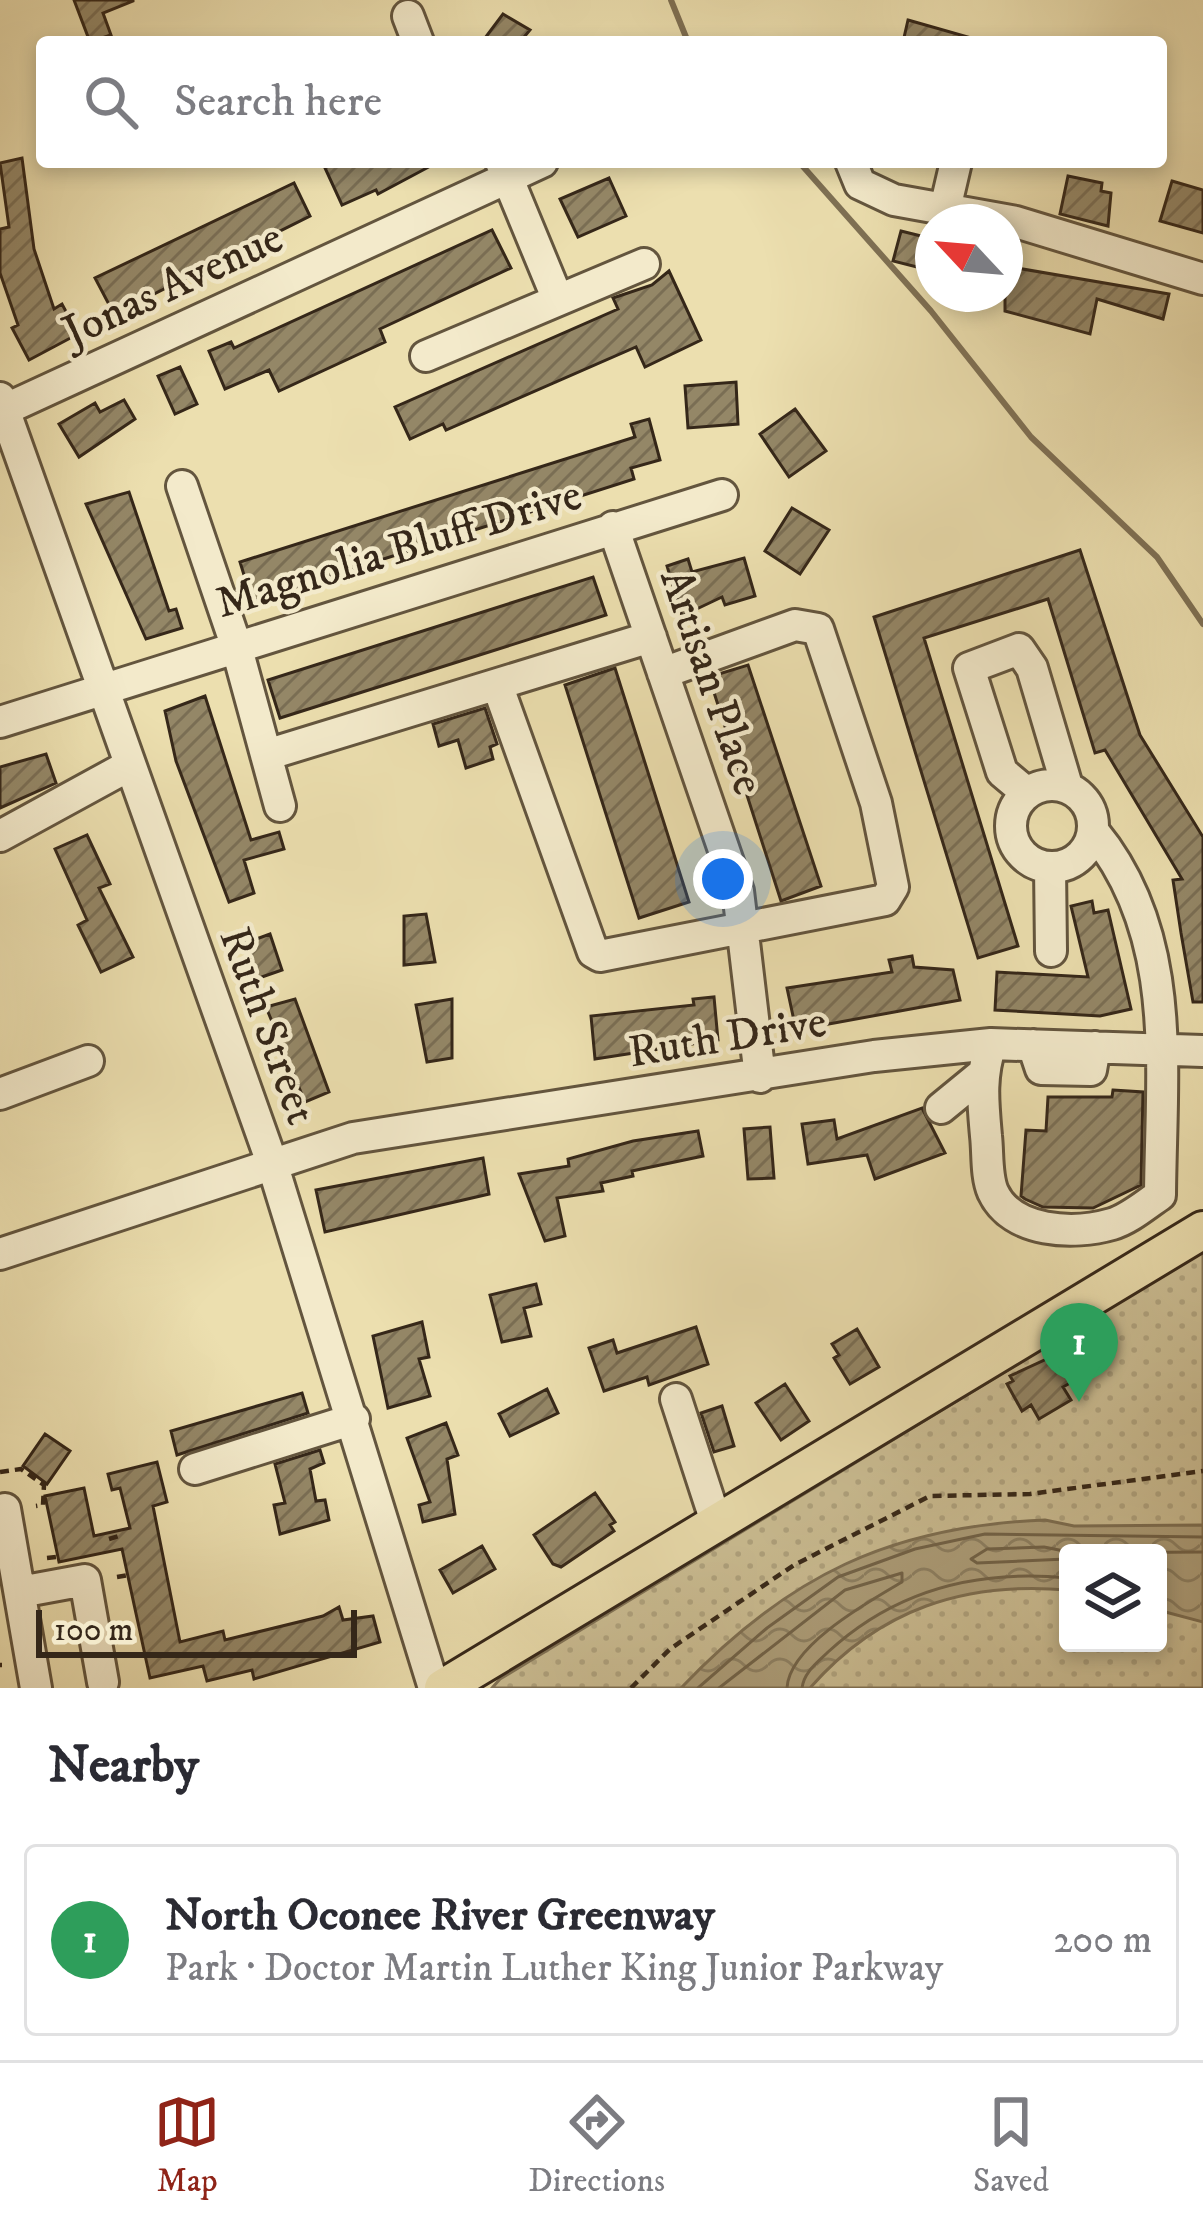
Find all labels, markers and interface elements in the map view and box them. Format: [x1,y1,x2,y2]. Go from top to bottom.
search box [36,36,1167,168]
icon: search [78,69,144,135]
text: Search here [174,74,382,130]
north arrow [915,204,1023,312]
street label: Jonas Avenue [51,210,292,363]
street label: Magnolia Bluff Drive [209,468,588,632]
street label: Artisan Place [646,562,776,802]
your location [693,849,753,909]
street label: Ruth Street [206,920,329,1132]
street label: Ruth Drive [625,995,830,1081]
pin: 1 [1040,1303,1118,1402]
map controls [1059,1544,1167,1652]
button: layers [1059,1544,1167,1652]
scale bar [36,1604,357,1657]
text: 100 m [54,1610,133,1651]
text: Nearby [48,1734,199,1798]
text: North Oconee River Greenway [165,1888,715,1944]
text: 1 [83,1916,97,1965]
text: 200 m [1053,1916,1152,1965]
text: Park · Doctor Martin Luther King Junior Parkway [165,1944,943,1993]
tab: Map [154,2089,220,2202]
tab: Directions [528,2089,665,2202]
tab: Saved [973,2089,1049,2202]

